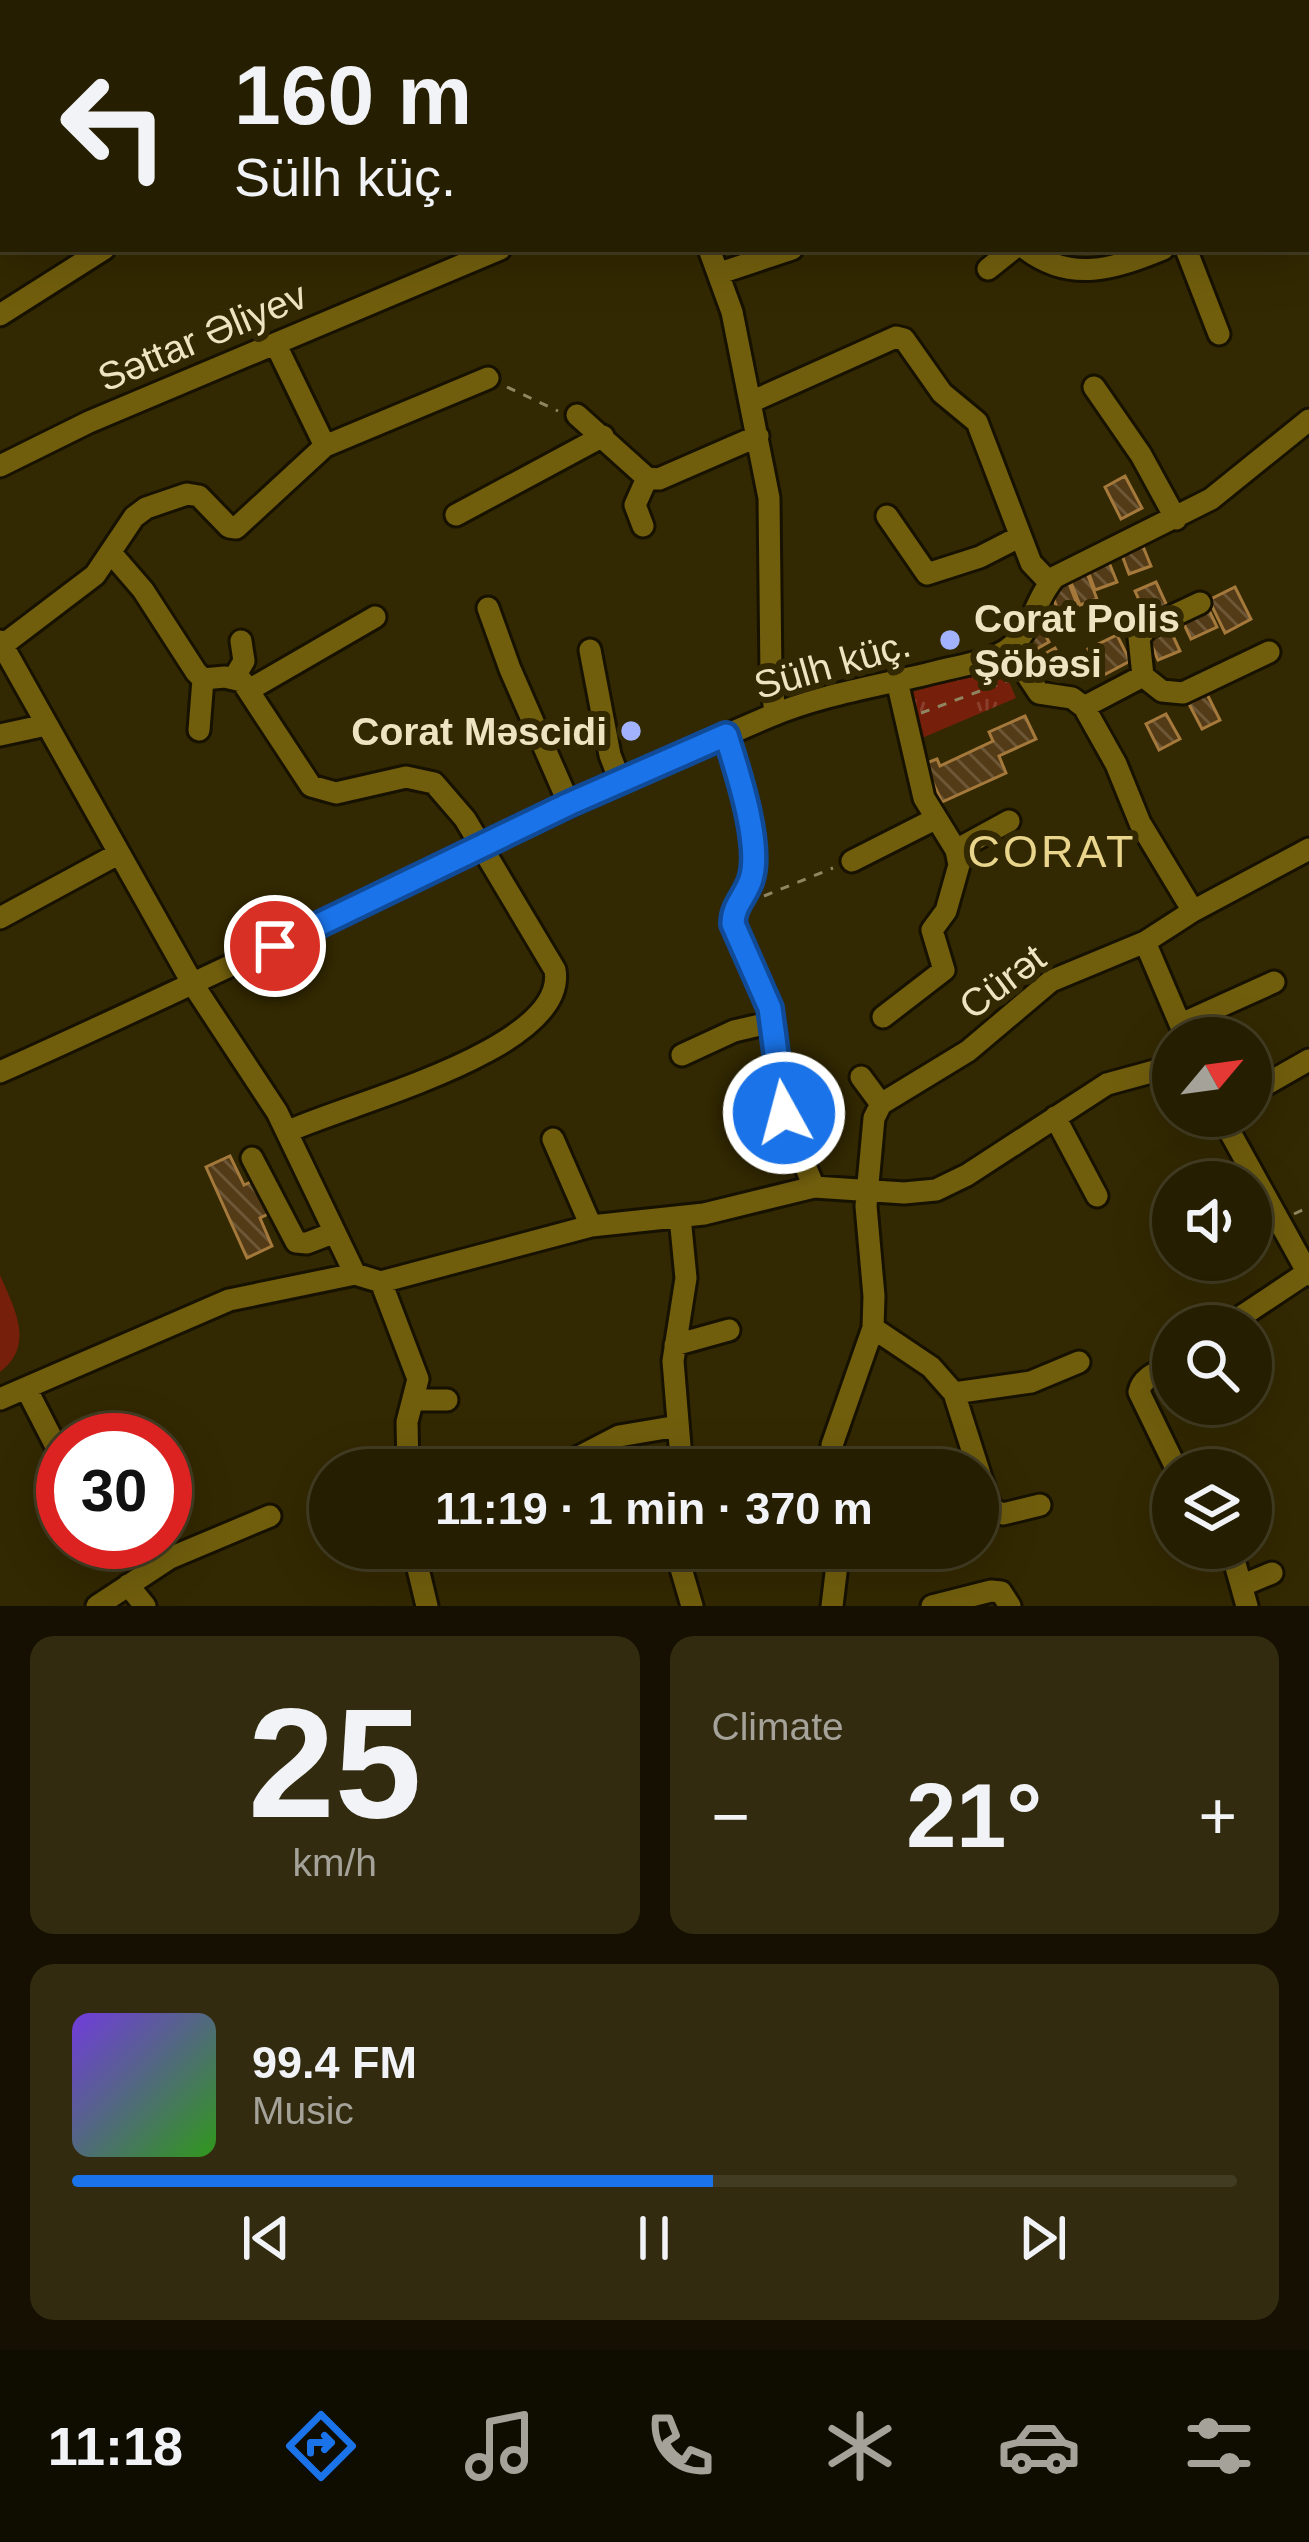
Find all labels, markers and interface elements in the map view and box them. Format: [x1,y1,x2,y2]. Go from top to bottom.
icon: left [36,48,192,204]
text: 160 m [234,48,472,142]
text: Sülh küç. [234,147,456,207]
street label: Səttar Əliyev [91,273,313,400]
place label: Corat Polis Şöbəsi [974,597,1180,685]
street label: Sülh küç. [749,622,915,707]
marker: Corat Polis Şöbəsi [937,627,963,653]
place label: Corat Məscidi [351,710,607,753]
marker: Corat Məscidi [618,718,644,744]
district label: CORAT [967,826,1137,877]
pin [224,895,326,997]
icon: arrive [242,913,308,979]
street label: Cürət [951,935,1053,1027]
north arrow [1152,1017,1272,1137]
map controls [1152,1017,1272,1569]
position arrow [721,1050,847,1176]
button: sound [1152,1161,1272,1281]
button: search [1152,1305,1272,1425]
speed limit sign: 30 [36,1413,192,1569]
button: layers [1152,1449,1272,1569]
text: 11:19 · 1 min · 370 m [435,1483,873,1534]
text: 25 [248,1676,422,1850]
text: Climate [712,1705,844,1748]
text: 21° [906,1766,1042,1866]
text: − [712,1779,750,1853]
text: + [1198,1779,1237,1853]
text: km/h [292,1841,377,1884]
text: 99.4 FM [252,2037,417,2088]
text: Music [252,2089,354,2132]
icon: previous [233,2205,299,2271]
icon: pause [621,2205,687,2271]
icon: next [1010,2205,1076,2271]
icon: directions [279,2404,363,2488]
icon: music [458,2404,542,2488]
icon: phone [638,2404,722,2488]
icon: climate [818,2404,902,2488]
icon: car [997,2404,1081,2488]
icon: filters [1177,2404,1261,2488]
text: 11:18 [48,2416,183,2476]

